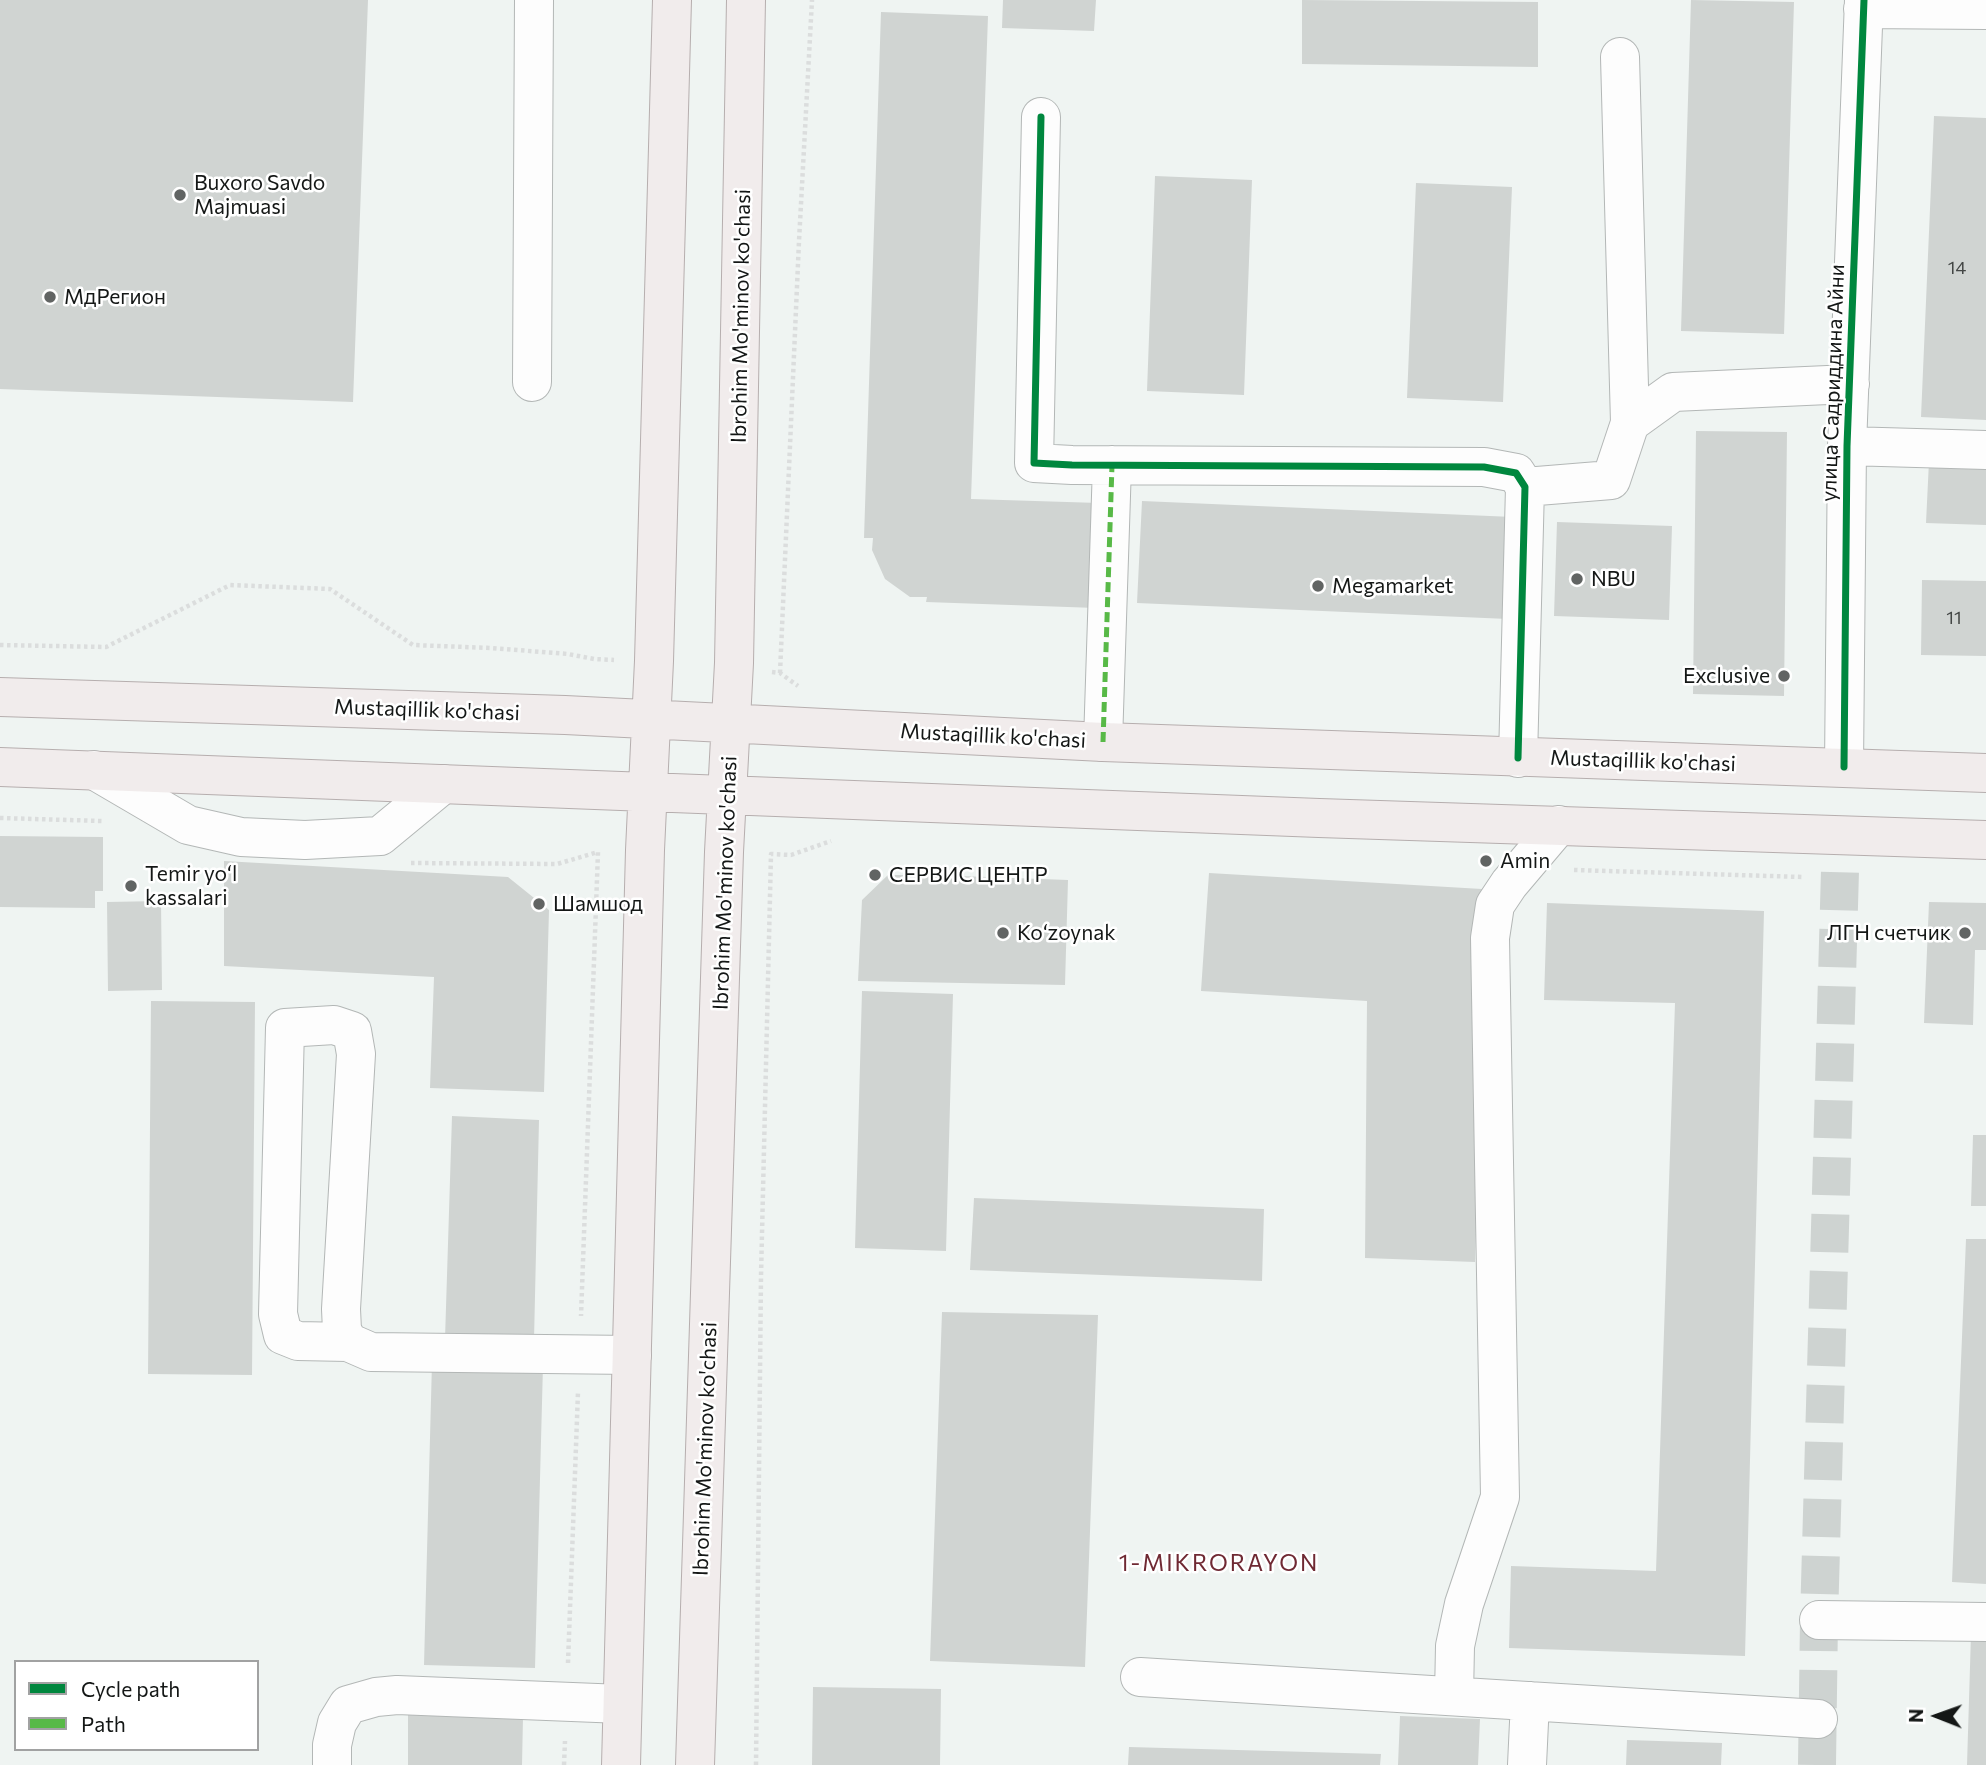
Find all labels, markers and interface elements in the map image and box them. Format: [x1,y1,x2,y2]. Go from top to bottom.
place label: Buxoro Savdo Majmuasi [194,170,325,220]
marker: Buxoro Savdo Majmuasi [172,187,188,203]
street label: Ibrohim Mo'minov ko'chasi [726,189,756,443]
house number: 14 [1948,257,1966,279]
street label: улица Садриддина Айни [1816,264,1850,502]
place label: МдРегион [64,284,166,310]
marker: МдРегион [42,289,58,305]
place label: NBU [1591,566,1636,592]
marker: NBU [1569,571,1585,587]
place label: Megamarket [1332,573,1453,599]
marker: Megamarket [1310,578,1326,594]
house number: 11 [1946,607,1962,629]
place label: Exclusive [1683,663,1770,689]
marker: Exclusive [1776,668,1792,684]
street label: Mustaqillik ko'chasi [334,694,520,726]
street label: Mustaqillik ko'chasi [899,719,1087,753]
street label: Mustaqillik ko'chasi [1550,745,1736,777]
street label: Ibrohim Mo'minov ko'chasi [708,756,742,1010]
place label: Amin [1500,848,1550,874]
marker: Amin [1478,853,1494,869]
place label: Temir yoʻl kassalari [145,861,237,911]
place label: СЕРВИС ЦЕНТР [889,862,1048,888]
marker: СЕРВИС ЦЕНТР [867,867,883,883]
marker: Temir yoʻl kassalari [123,878,139,894]
place label: Шамшод [553,891,643,917]
marker: Шамшод [531,896,547,912]
place label: Koʻzoynak [1017,920,1116,946]
place label: ЛГН счетчик [1827,920,1951,946]
marker: Koʻzoynak [995,925,1011,941]
marker: ЛГН счетчик [1957,925,1973,941]
street label: Ibrohim Mo'minov ko'chasi [688,1322,722,1576]
district label: 1-MIKRORAYON [1120,1549,1318,1577]
legend [14,1660,259,1751]
text: Cycle path [81,1676,180,1701]
north arrow [1902,1681,1972,1751]
text: N [1904,1708,1927,1723]
text: Path [81,1711,126,1736]

